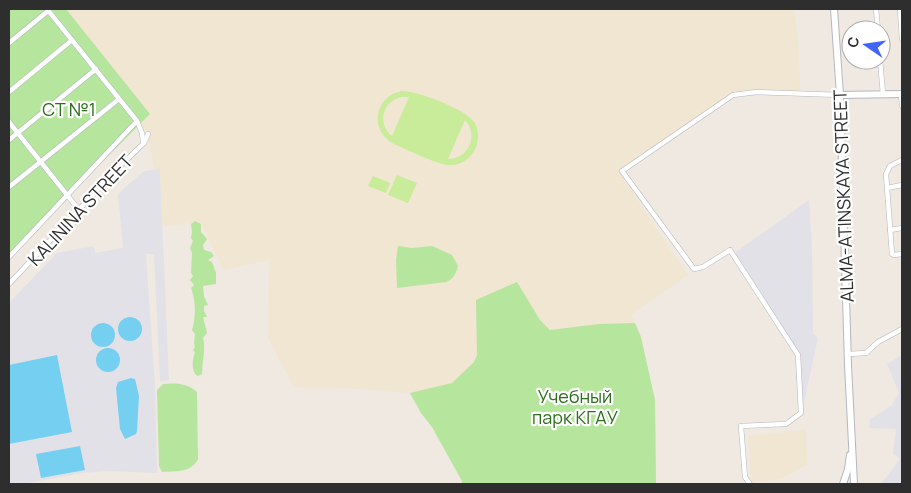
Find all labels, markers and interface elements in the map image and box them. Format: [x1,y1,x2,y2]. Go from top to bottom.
north arrow [841,20,891,70]
text: С [842,35,863,49]
street label: ALMA-ATINSKAYA STREET [827,89,859,303]
park label: СТ №1 [42,97,96,121]
street label: KALININA STREET [22,149,138,271]
park label: Учебный парк КГАУ [532,384,618,429]

